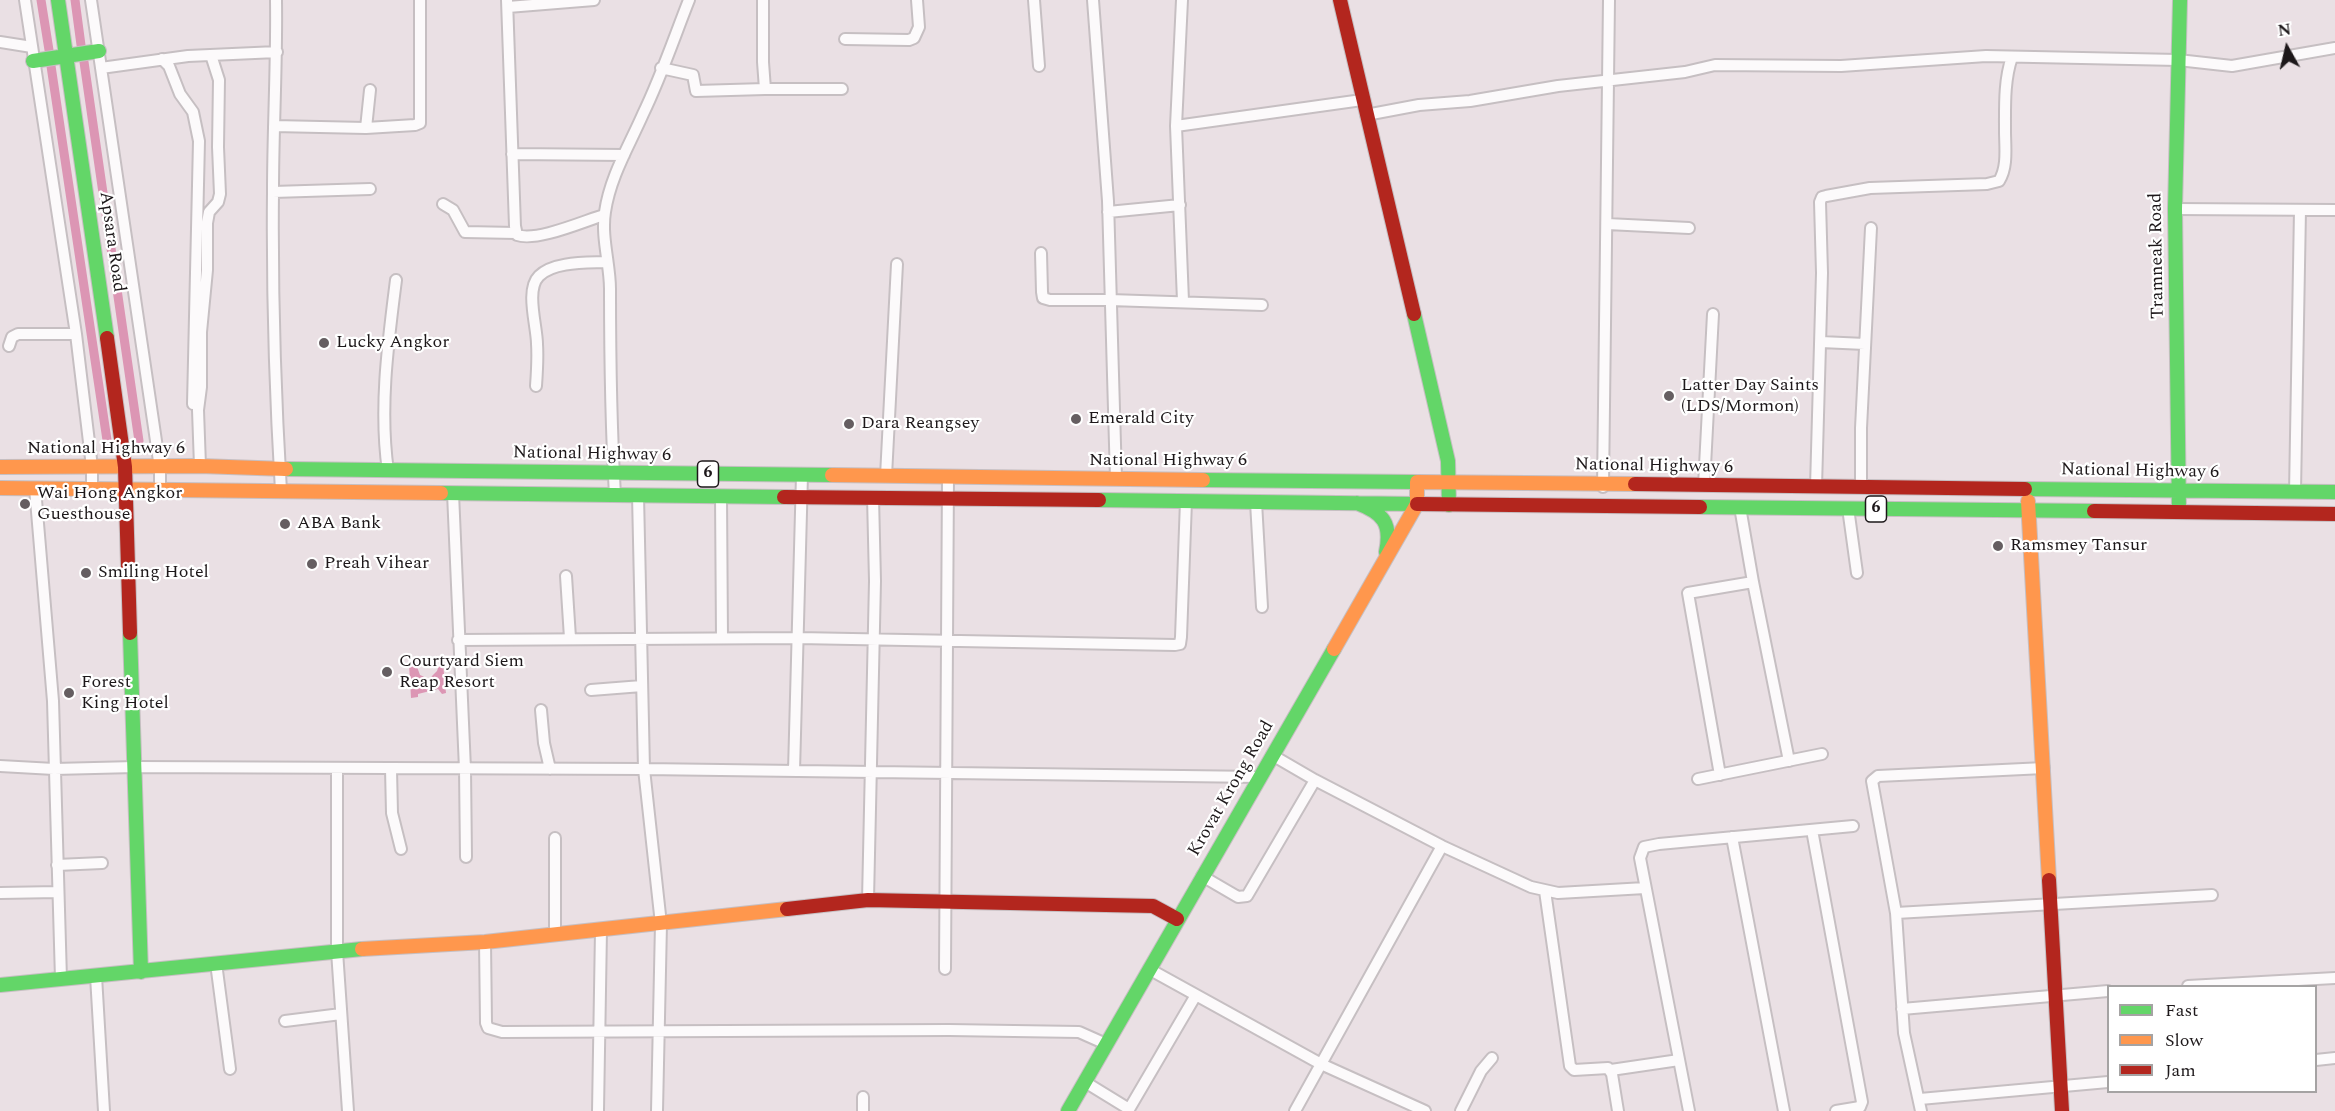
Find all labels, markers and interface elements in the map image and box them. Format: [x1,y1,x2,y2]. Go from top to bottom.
text: N [2276,17,2293,43]
north arrow [2257,18,2317,78]
street label: Apsara Road [93,190,129,294]
street label: Tramneak Road [2146,193,2170,319]
place label: Lucky Angkor [336,332,449,354]
marker: Lucky Angkor [317,336,331,350]
place label: Latter Day Saints (LDS/Mormon) [1681,375,1819,418]
marker: Latter Day Saints (LDS/Mormon) [1662,389,1676,403]
place label: Emerald City [1088,408,1194,430]
marker: Emerald City [1069,412,1083,426]
place label: Dara Reangsey [861,413,979,435]
marker: Dara Reangsey [842,417,856,431]
street label: National Highway 6 [27,438,185,460]
street label: National Highway 6 [513,443,671,467]
street label: National Highway 6 [1089,450,1247,472]
street label: National Highway 6 [1575,455,1733,479]
street label: National Highway 6 [2061,460,2219,484]
road number: 6 [698,461,718,487]
place label: Wai Hong Angkor Guesthouse [37,483,182,526]
road number: 6 [1866,496,1886,522]
marker: Wai Hong Angkor Guesthouse [18,497,32,511]
place label: ABA Bank [297,513,381,535]
marker: ABA Bank [278,517,292,531]
place label: Ramsmey Tansur [2010,535,2147,557]
marker: Ramsmey Tansur [1991,539,2005,553]
place label: Preah Vihear [324,553,429,575]
marker: Preah Vihear [305,557,319,571]
place label: Smiling Hotel [98,562,209,584]
marker: Smiling Hotel [79,566,93,580]
place label: Courtyard Siem Reap Resort [399,651,524,694]
marker: Courtyard Siem Reap Resort [380,665,394,679]
place label: Forest King Hotel [81,672,169,714]
marker: Forest King Hotel [62,686,76,700]
street label: Krovat Krong Road [1184,717,1280,861]
legend [2107,985,2317,1093]
text: Fast [2165,997,2198,1024]
text: Slow [2165,1027,2203,1054]
text: Jam [2165,1057,2196,1084]

